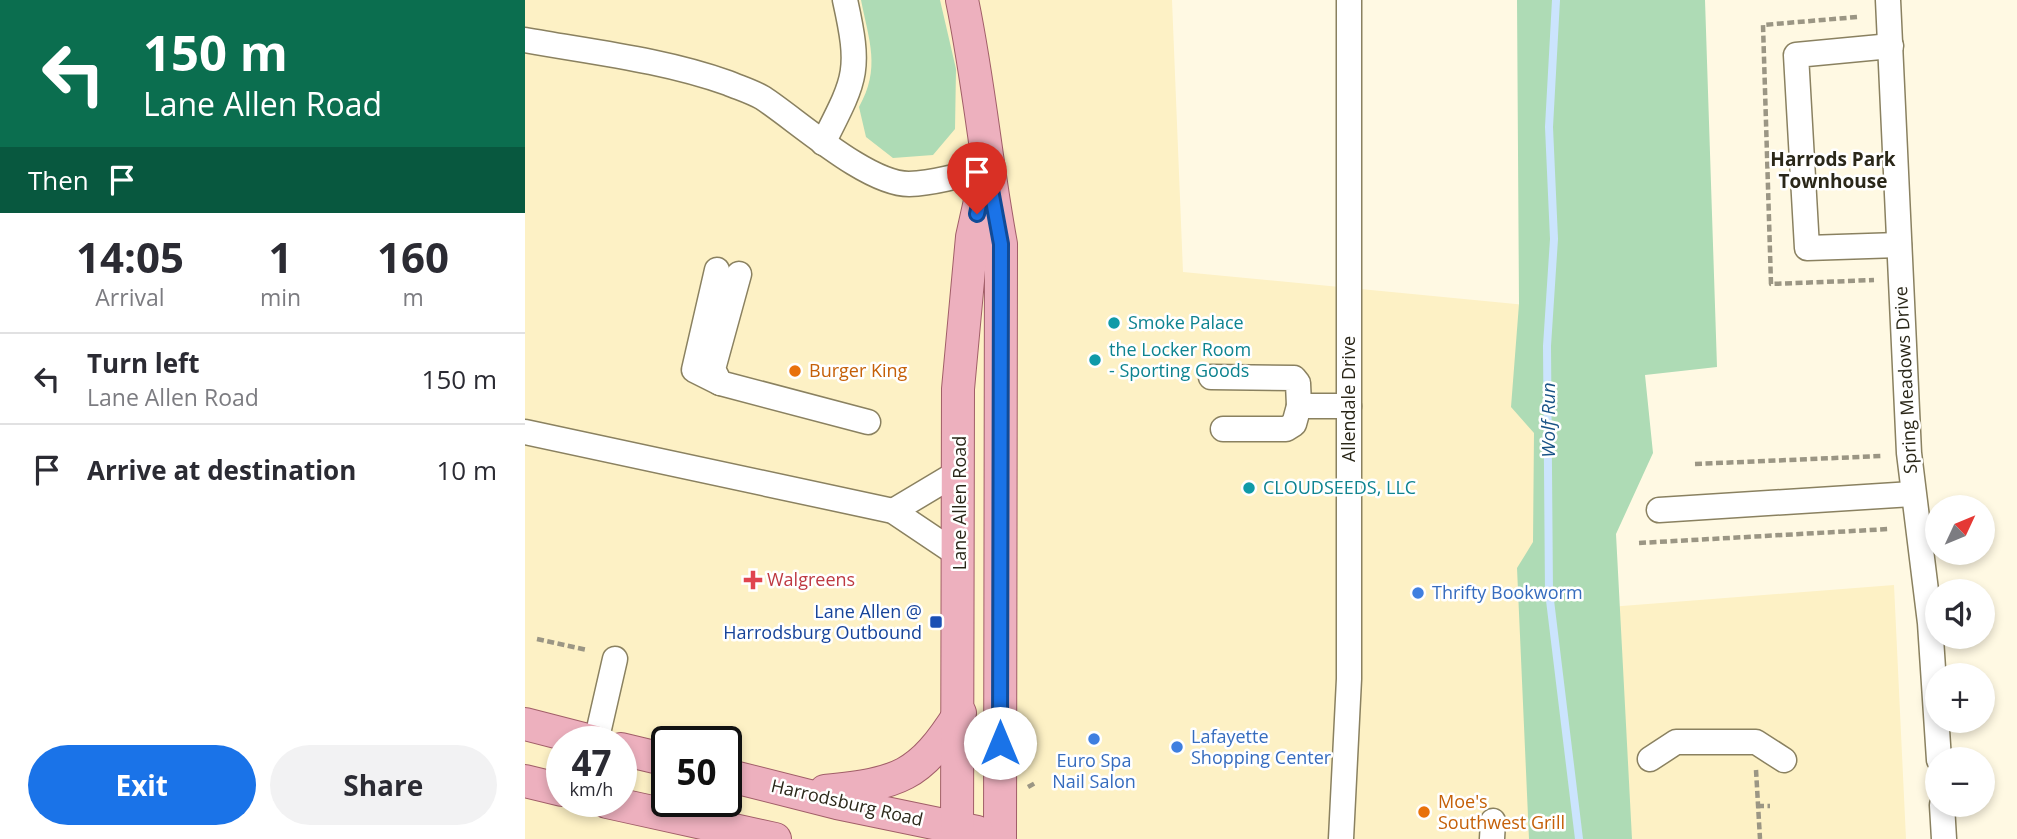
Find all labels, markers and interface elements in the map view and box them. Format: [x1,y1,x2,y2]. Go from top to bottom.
text: 150 m [143,19,288,85]
icon: left [28,28,119,119]
text: Lane Allen Road [143,82,382,125]
pin [947,142,1007,214]
district label: Harrods Park Townhouse [1770,146,1896,194]
icon: arrive [958,153,996,191]
icon: arrive [103,161,141,199]
text: Then [28,162,89,198]
text: 14:05 [76,228,184,285]
text: 1 [268,228,293,285]
text: 160 [377,228,449,285]
text: Arrival [95,281,165,313]
text: min [260,281,301,313]
text: m [402,281,424,313]
street label: Spring Meadows Drive [1888,286,1922,474]
place label: Smoke Palace [1128,310,1244,334]
marker: Smoke Palace [1106,315,1122,331]
street label: Allendale Drive [1336,336,1360,462]
place label: the Locker Room - Sporting Goods [1109,337,1251,382]
text: Turn left [87,345,199,381]
marker: the Locker Room - Sporting Goods [1087,352,1103,368]
place label: Burger King [809,358,908,382]
icon: left [28,360,66,398]
text: 150 m [422,361,497,397]
marker: Burger King [787,363,803,379]
text: Lane Allen Road [87,381,259,413]
water label: Wolf Run [1535,382,1561,458]
street label: Lane Allen Road [947,436,971,570]
icon: arrive [28,451,66,489]
text: Arrive at destination [87,452,356,488]
text: 10 m [436,452,497,488]
place label: CLOUDSEEDS, LLC [1263,475,1416,499]
marker: CLOUDSEEDS, LLC [1241,480,1257,496]
north arrow [1925,495,1995,565]
map controls [1925,495,1995,817]
place label: Walgreens [767,567,855,591]
marker: Walgreens [745,572,761,588]
button: sound [1925,579,1995,649]
place label: Thrifty Bookworm [1432,580,1583,604]
marker: Thrifty Bookworm [1410,585,1426,601]
place label: Lane Allen @ Harrodsburg Outbound [723,599,922,644]
marker: Lane Allen @ Harrodsburg Outbound [928,614,944,630]
button: + [1925,663,1995,733]
position arrow [963,706,1037,780]
place label: Lafayette Shopping Center [1191,724,1332,769]
speed limit sign: 50 [651,726,742,817]
marker: Euro Spa Nail Salon [1086,731,1102,747]
text: 47 [571,739,612,786]
marker: Lafayette Shopping Center [1169,739,1185,755]
button: Exit [28,745,256,825]
button: Share [270,745,497,825]
button: − [1925,747,1995,817]
place label: Euro Spa Nail Salon [1052,748,1136,793]
street label: Harrodsburg Road [769,773,926,831]
text: km/h [570,777,613,801]
place label: Moe's Southwest Grill [1438,789,1565,834]
marker: Moe's Southwest Grill [1416,804,1432,820]

